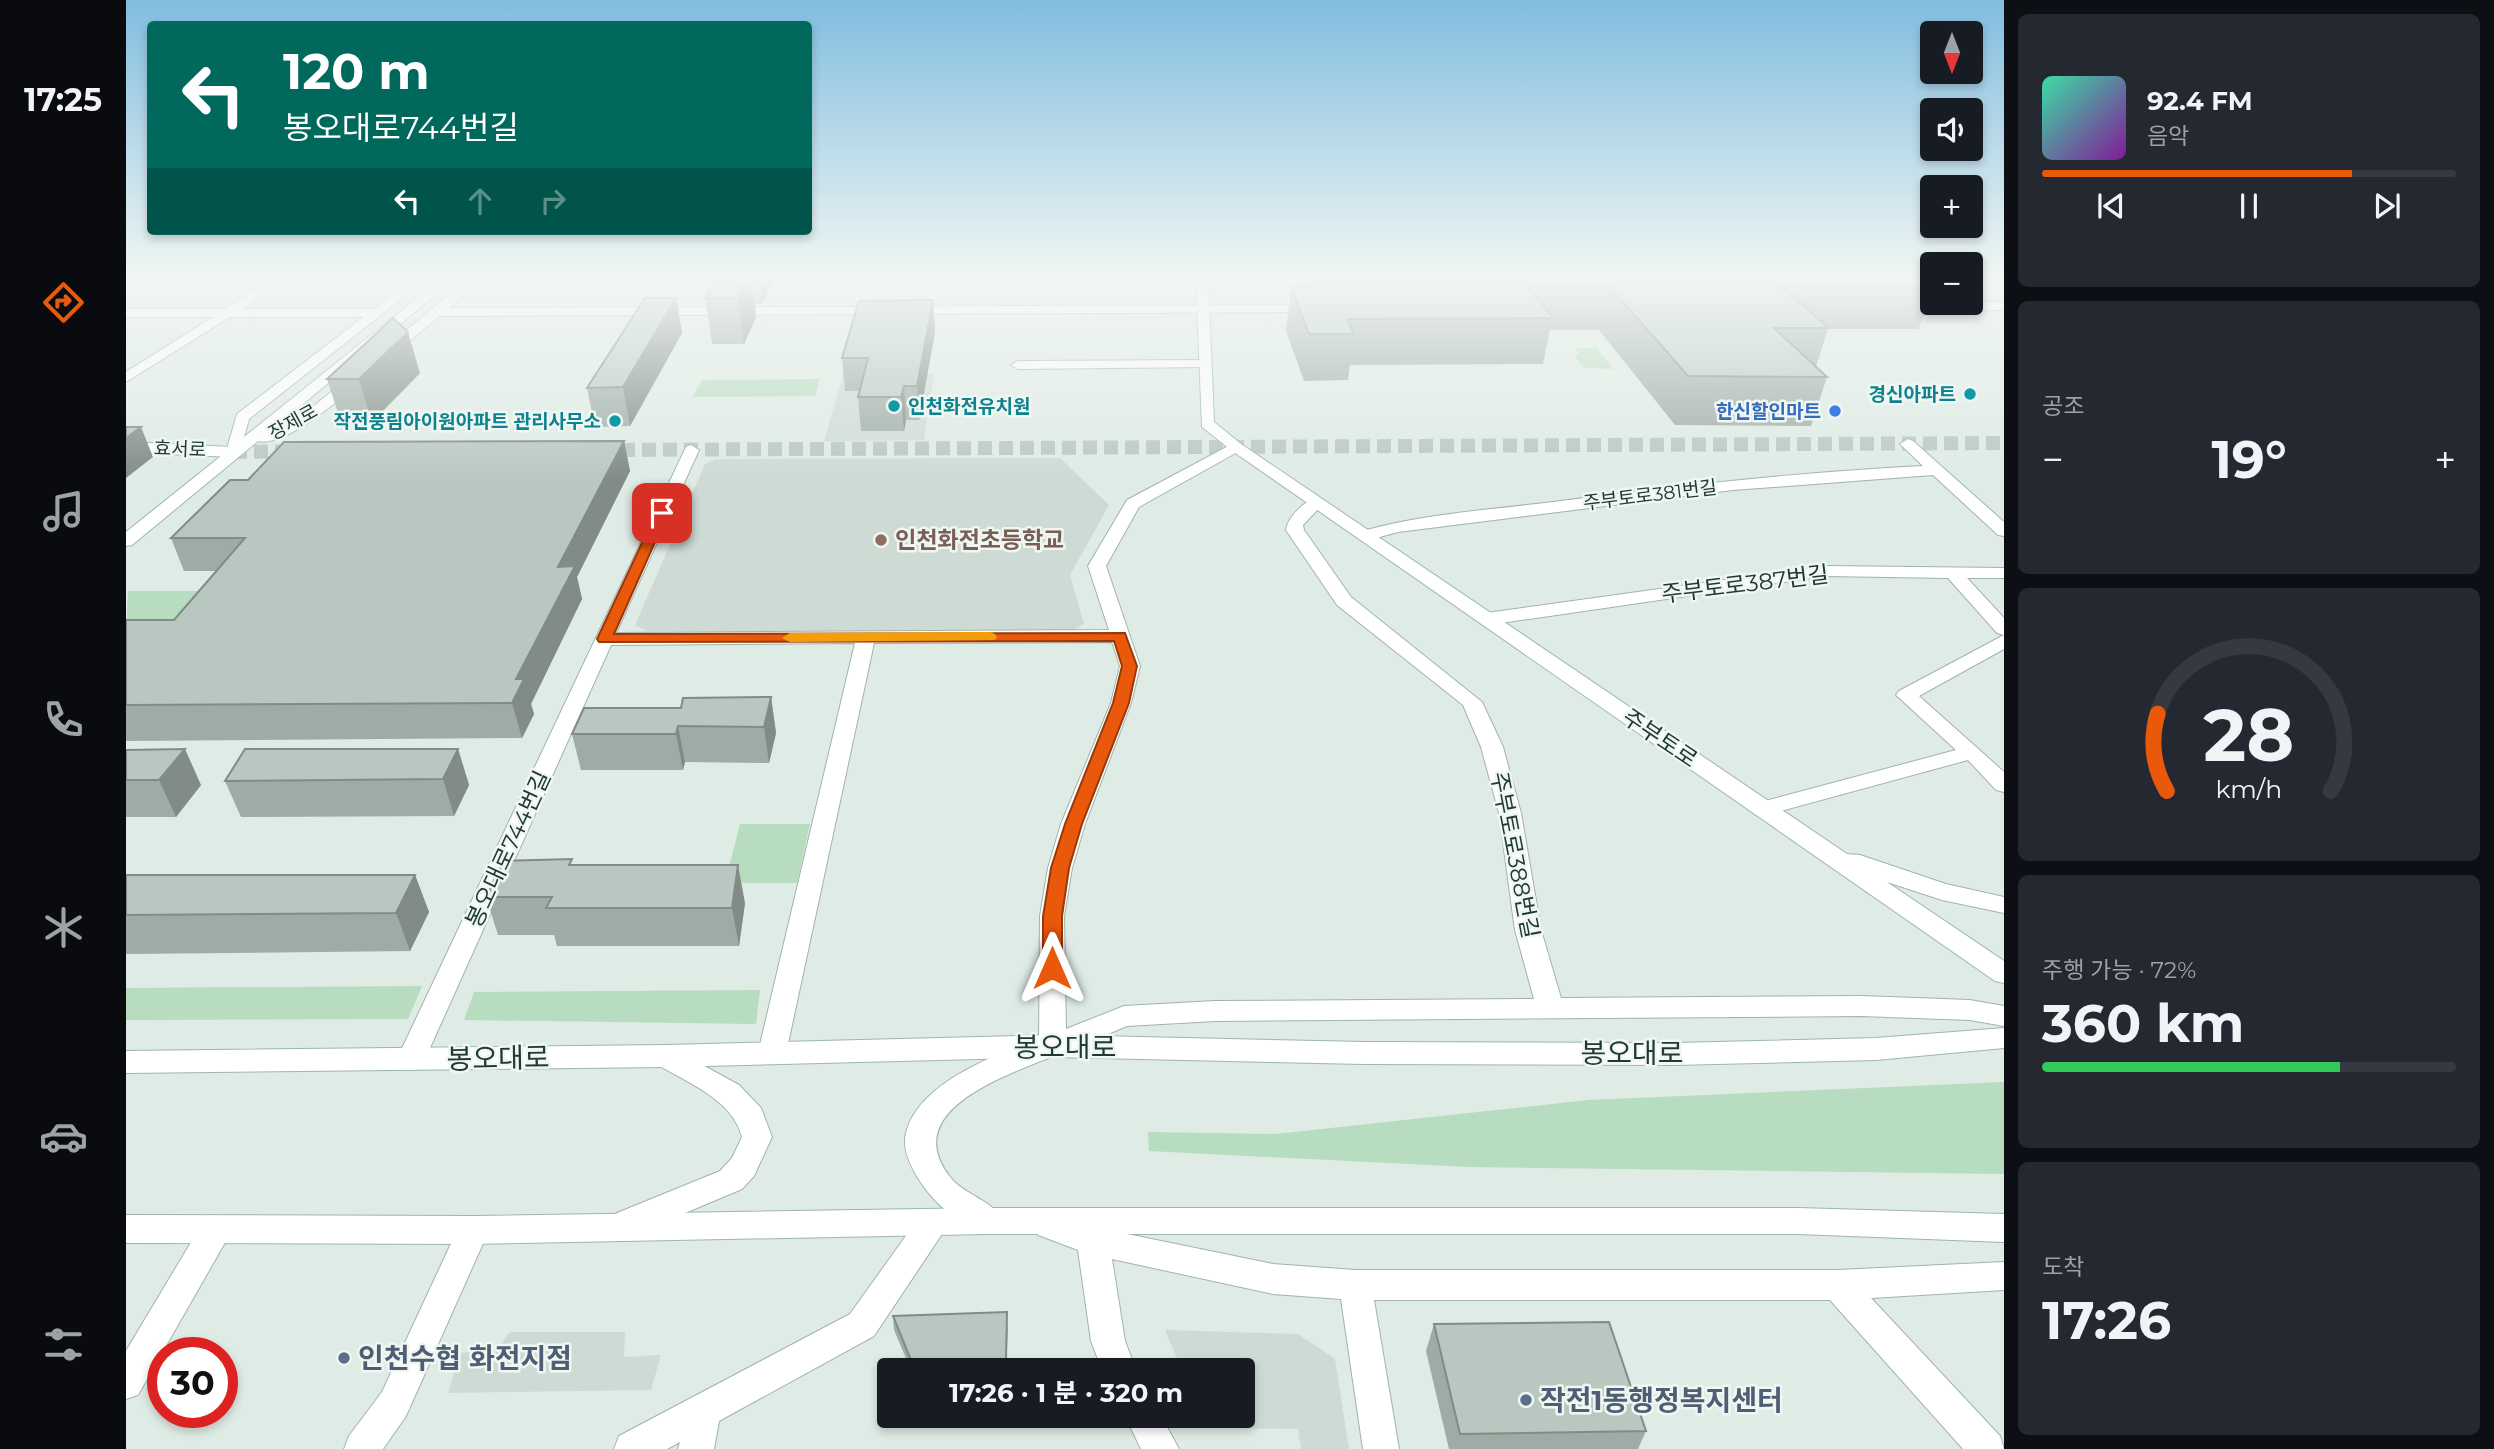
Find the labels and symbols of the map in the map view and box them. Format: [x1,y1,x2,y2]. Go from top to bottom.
north arrow [1920,21,1983,84]
place label: 경신아파트 [1869,383,1956,406]
marker: 경신아파트 [1962,386,1978,402]
place label: 인천화전유치원 [908,395,1030,418]
marker: 인천화전유치원 [886,398,902,414]
street label: 장제로 [264,399,322,445]
place label: 한신할인마트 [1716,400,1821,423]
marker: 한신할인마트 [1827,403,1843,419]
place label: 작전풍림아이원아파트 관리사무소 [333,410,601,433]
marker: 작전풍림아이원아파트 관리사무소 [607,413,623,429]
street label: 효서로 [153,437,207,461]
street label: 주부토로381번길 [1582,475,1718,515]
pin [632,483,692,543]
place label: 인천화전초등학교 [895,526,1064,554]
marker: 인천화전초등학교 [873,532,889,548]
street label: 주부토로387번길 [1660,560,1830,608]
street label: 주부토로 [1617,703,1703,773]
street label: 봉오대로744번길 [460,766,556,932]
street label: 주부토로388번길 [1485,769,1545,941]
position arrow [1015,931,1089,1005]
street label: 봉오대로 [1013,1030,1117,1064]
street label: 봉오대로 [1580,1036,1684,1070]
street label: 봉오대로 [446,1040,550,1076]
speed limit sign: 30 [147,1337,238,1428]
place label: 인천수협 화전지점 [358,1341,572,1375]
marker: 인천수협 화전지점 [336,1350,352,1366]
place label: 작전1동행정복지센터 [1540,1383,1783,1417]
marker: 작전1동행정복지센터 [1518,1392,1534,1408]

